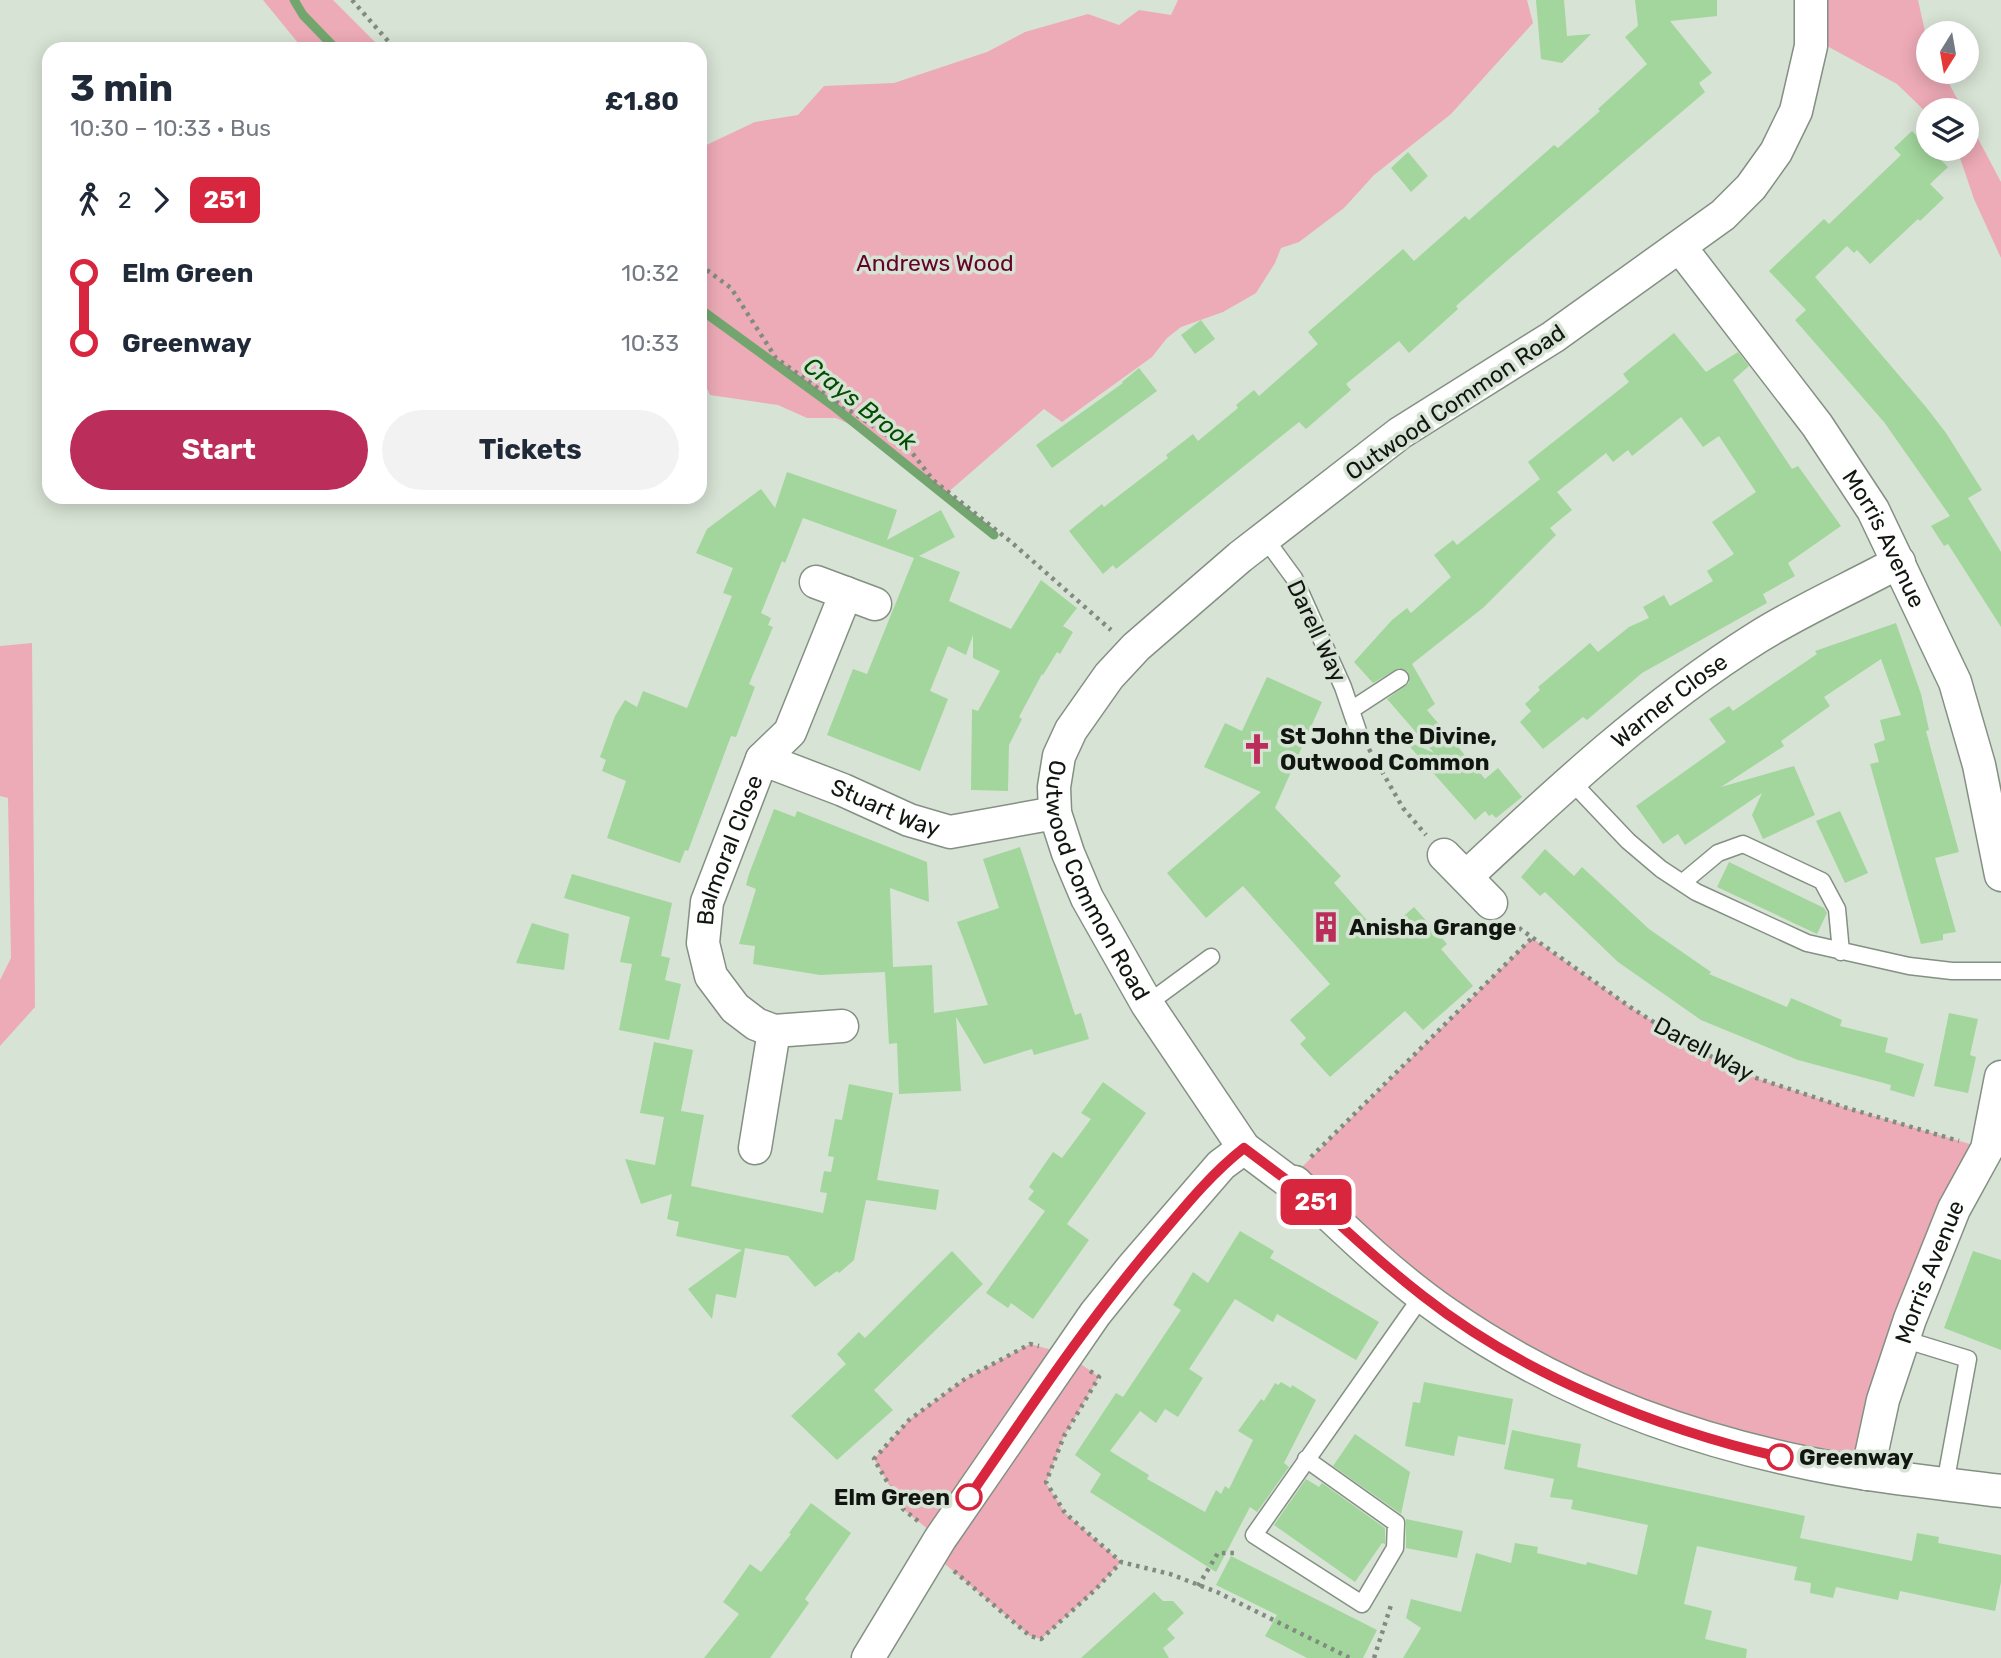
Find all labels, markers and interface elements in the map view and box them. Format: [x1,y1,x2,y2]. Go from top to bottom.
north arrow [1916,21,1979,84]
map controls [1916,21,1979,161]
text: 3 min [70,65,173,111]
text: £1.80 [605,86,679,117]
button: layers [1916,98,1979,161]
text: 10:30 – 10:33 · Bus [70,114,271,142]
icon: walk [70,181,108,219]
icon: forward [142,181,180,219]
text: 2 [118,186,132,214]
text: 251 [204,186,246,214]
park label: Andrews Wood [856,249,1014,277]
text: Elm Green [122,258,253,289]
text: 10:32 [621,259,679,287]
street label: Outwood Common Road [1340,318,1570,486]
text: Greenway [122,328,252,359]
text: 10:33 [621,329,679,357]
water label: Crays Brook [798,351,922,457]
button: Start [70,410,368,490]
button: Tickets [382,410,679,490]
street label: Morris Avenue [1836,464,1931,612]
street label: Darell Way [1281,575,1353,687]
street label: Warner Close [1606,647,1733,754]
place label: St John the Divine, Outwood Common [1280,722,1497,776]
church icon: St John the Divine, Outwood Common [1240,732,1274,766]
street label: Outwood Common Road [1040,758,1156,1005]
street label: Balmoral Close [691,771,769,927]
street label: Stuart Way [827,773,944,842]
building icon: Anisha Grange [1309,910,1343,944]
place label: Anisha Grange [1349,913,1516,941]
street label: Darell Way [1649,1011,1759,1087]
line badge: 251 [1276,1179,1356,1225]
text: 251 [1295,1188,1337,1216]
street label: Morris Avenue [1889,1195,1970,1347]
place label: Greenway [1799,1443,1914,1471]
marker: Greenway [1767,1444,1793,1470]
place label: Elm Green [834,1483,950,1511]
marker: Elm Green [956,1484,982,1510]

